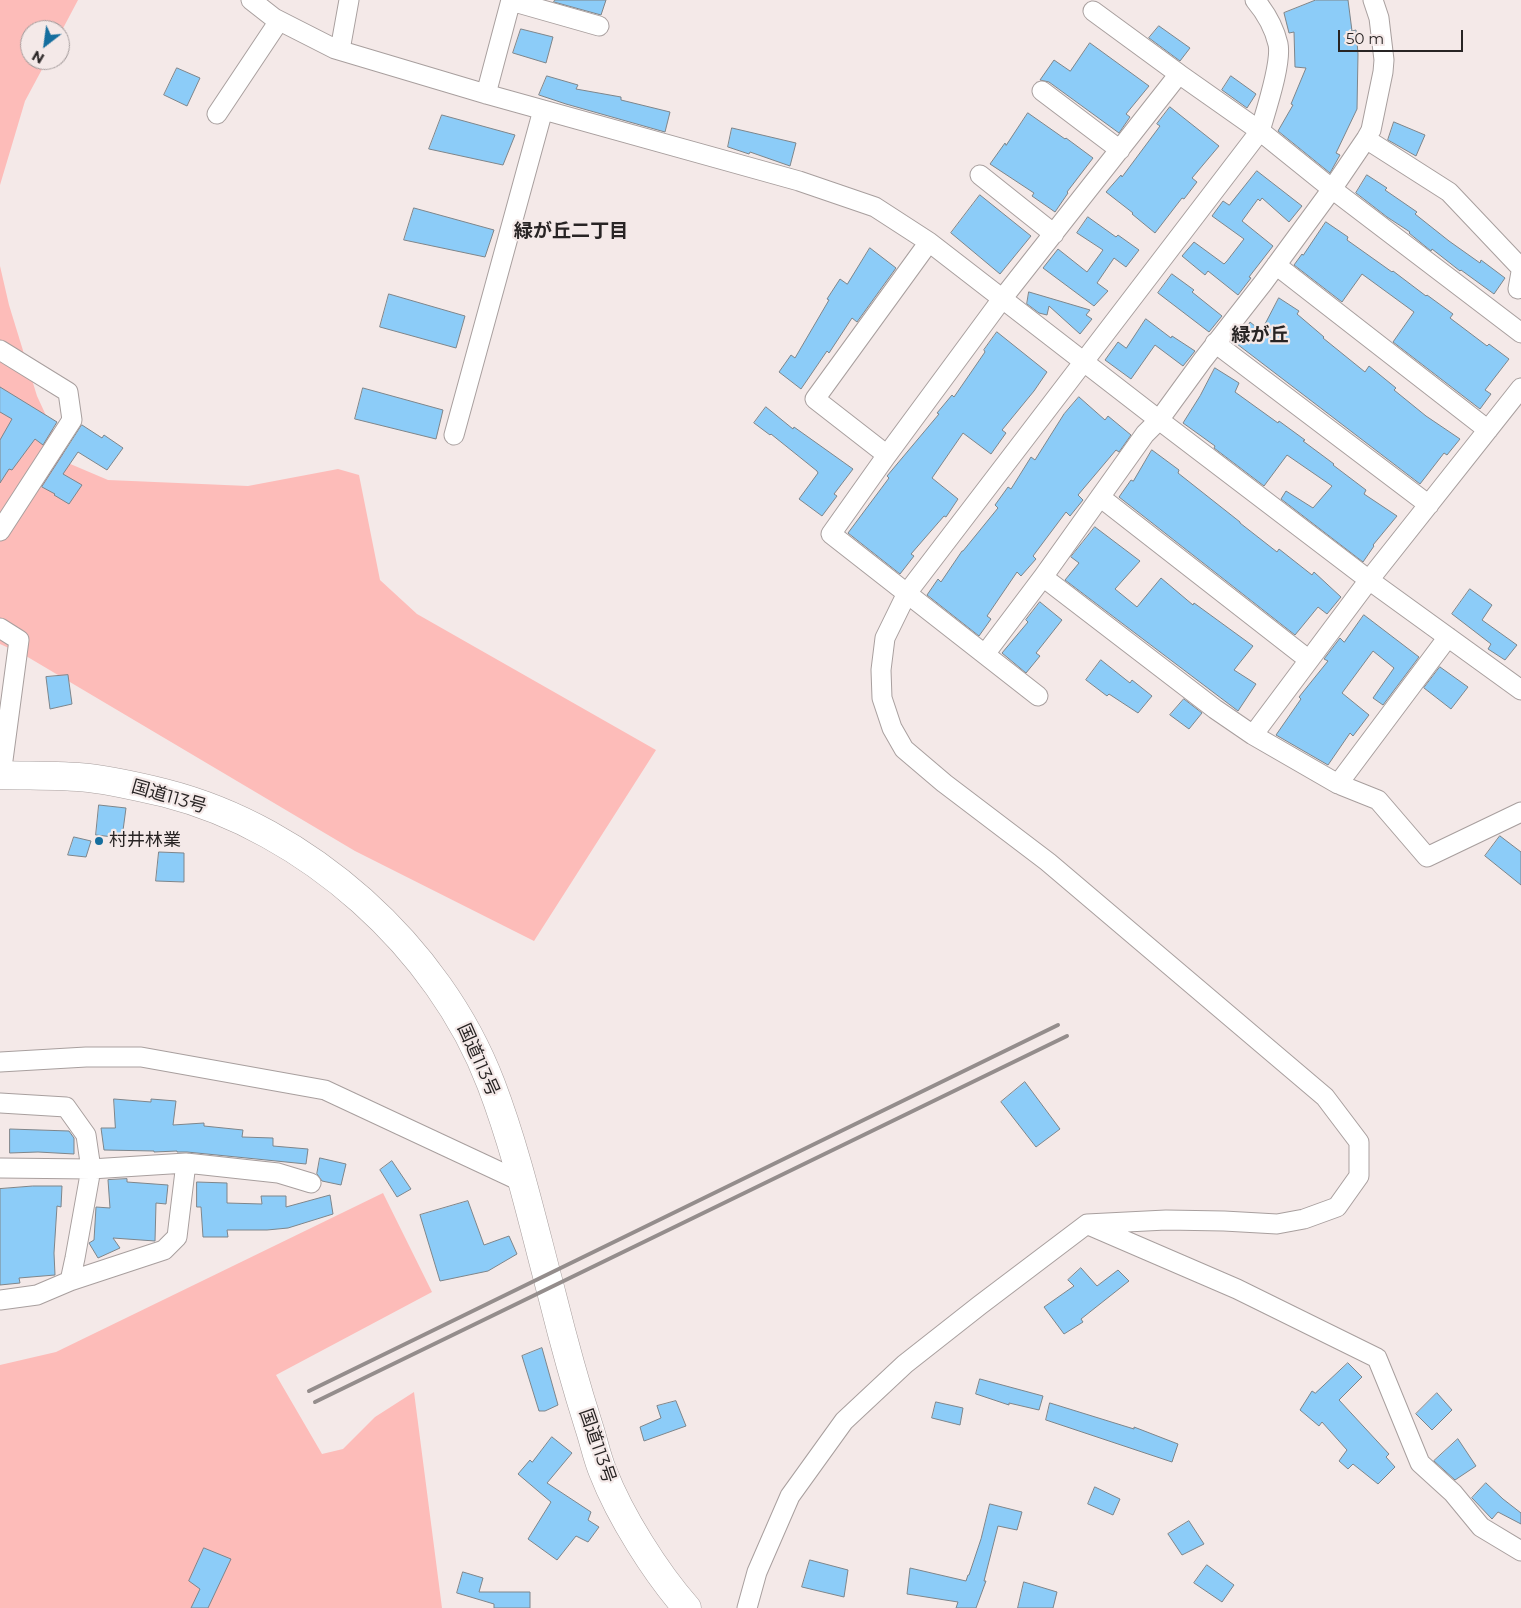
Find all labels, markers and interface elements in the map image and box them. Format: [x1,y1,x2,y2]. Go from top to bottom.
north arrow [20,20,70,70]
scale bar [1341,20,1466,52]
text: 50 m [1346,29,1384,48]
text: N [29,47,47,68]
district label: 緑が丘二丁目 [514,220,628,242]
district label: 緑が丘 [1232,324,1288,346]
street label: 国道113号 [129,776,209,818]
place label: 村井林業 [109,830,181,852]
marker: 村井林業 [93,835,105,847]
street label: 国道113号 [452,1020,504,1100]
street label: 国道113号 [574,1406,620,1486]

